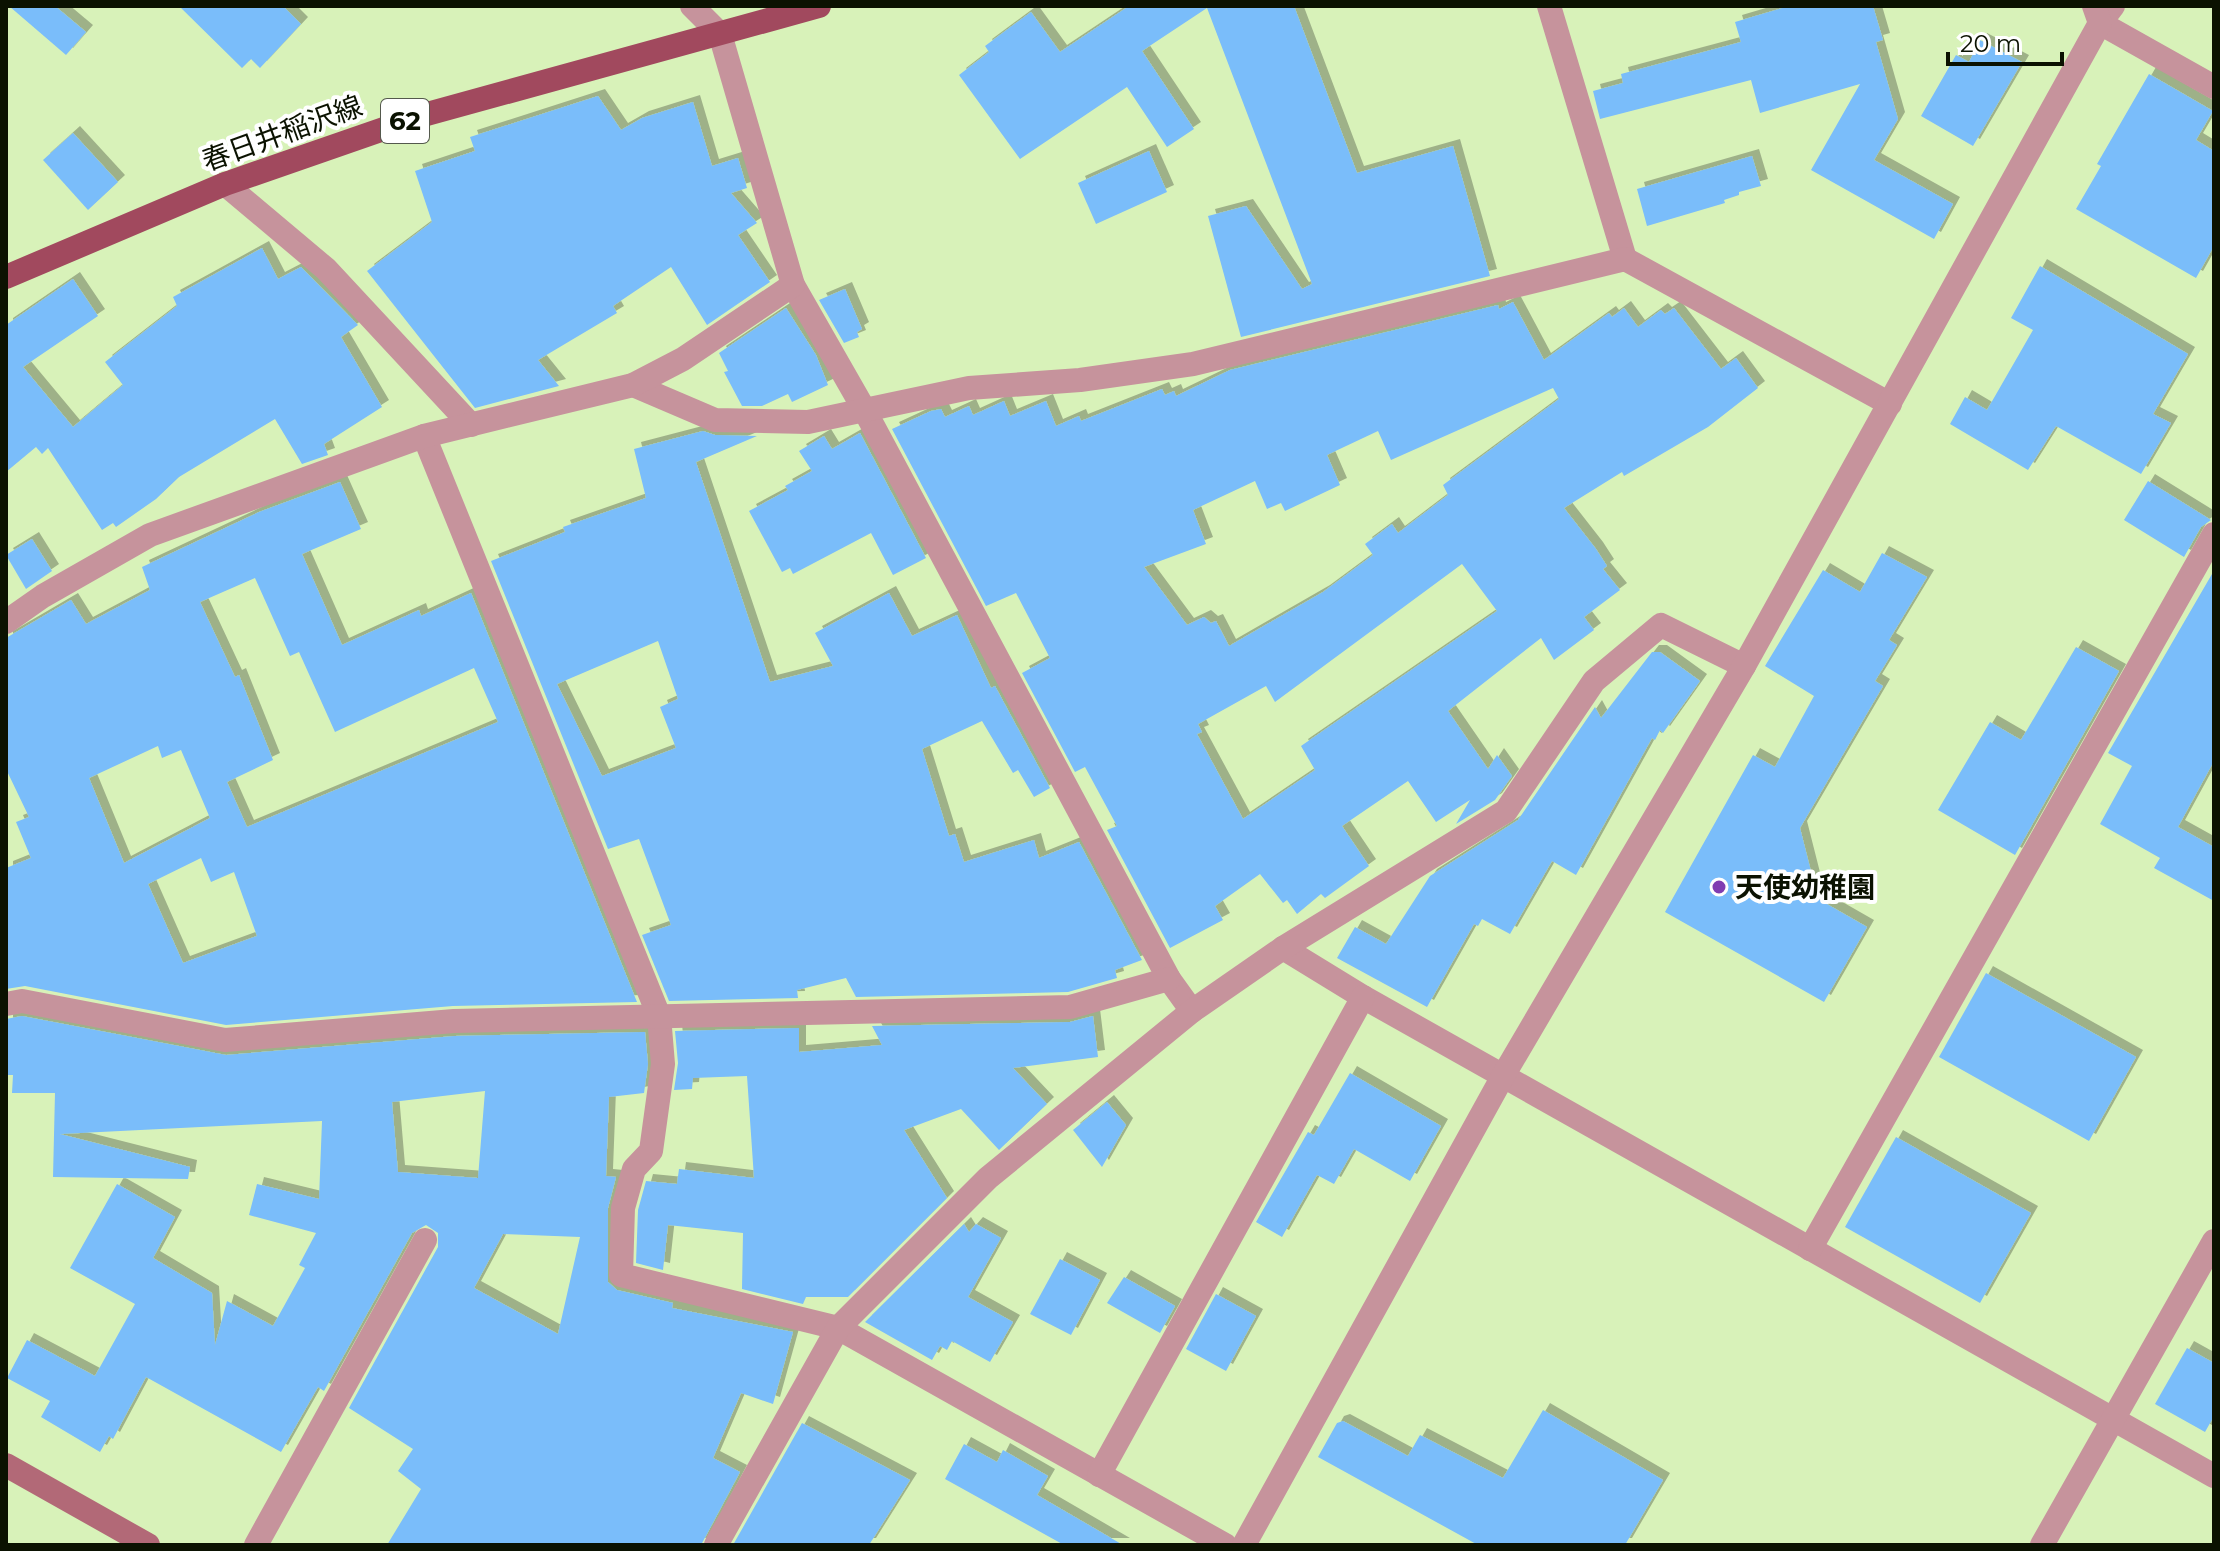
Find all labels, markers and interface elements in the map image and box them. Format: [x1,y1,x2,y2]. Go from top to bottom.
scale bar [1948,16,2062,66]
text: 20 m [1960,29,2021,58]
street label: 春日井稲沢線 [197,88,367,178]
road number: 62 [381,99,429,143]
place label: 天使幼稚園 [1735,870,1875,904]
marker: 天使幼稚園 [1710,878,1728,896]

